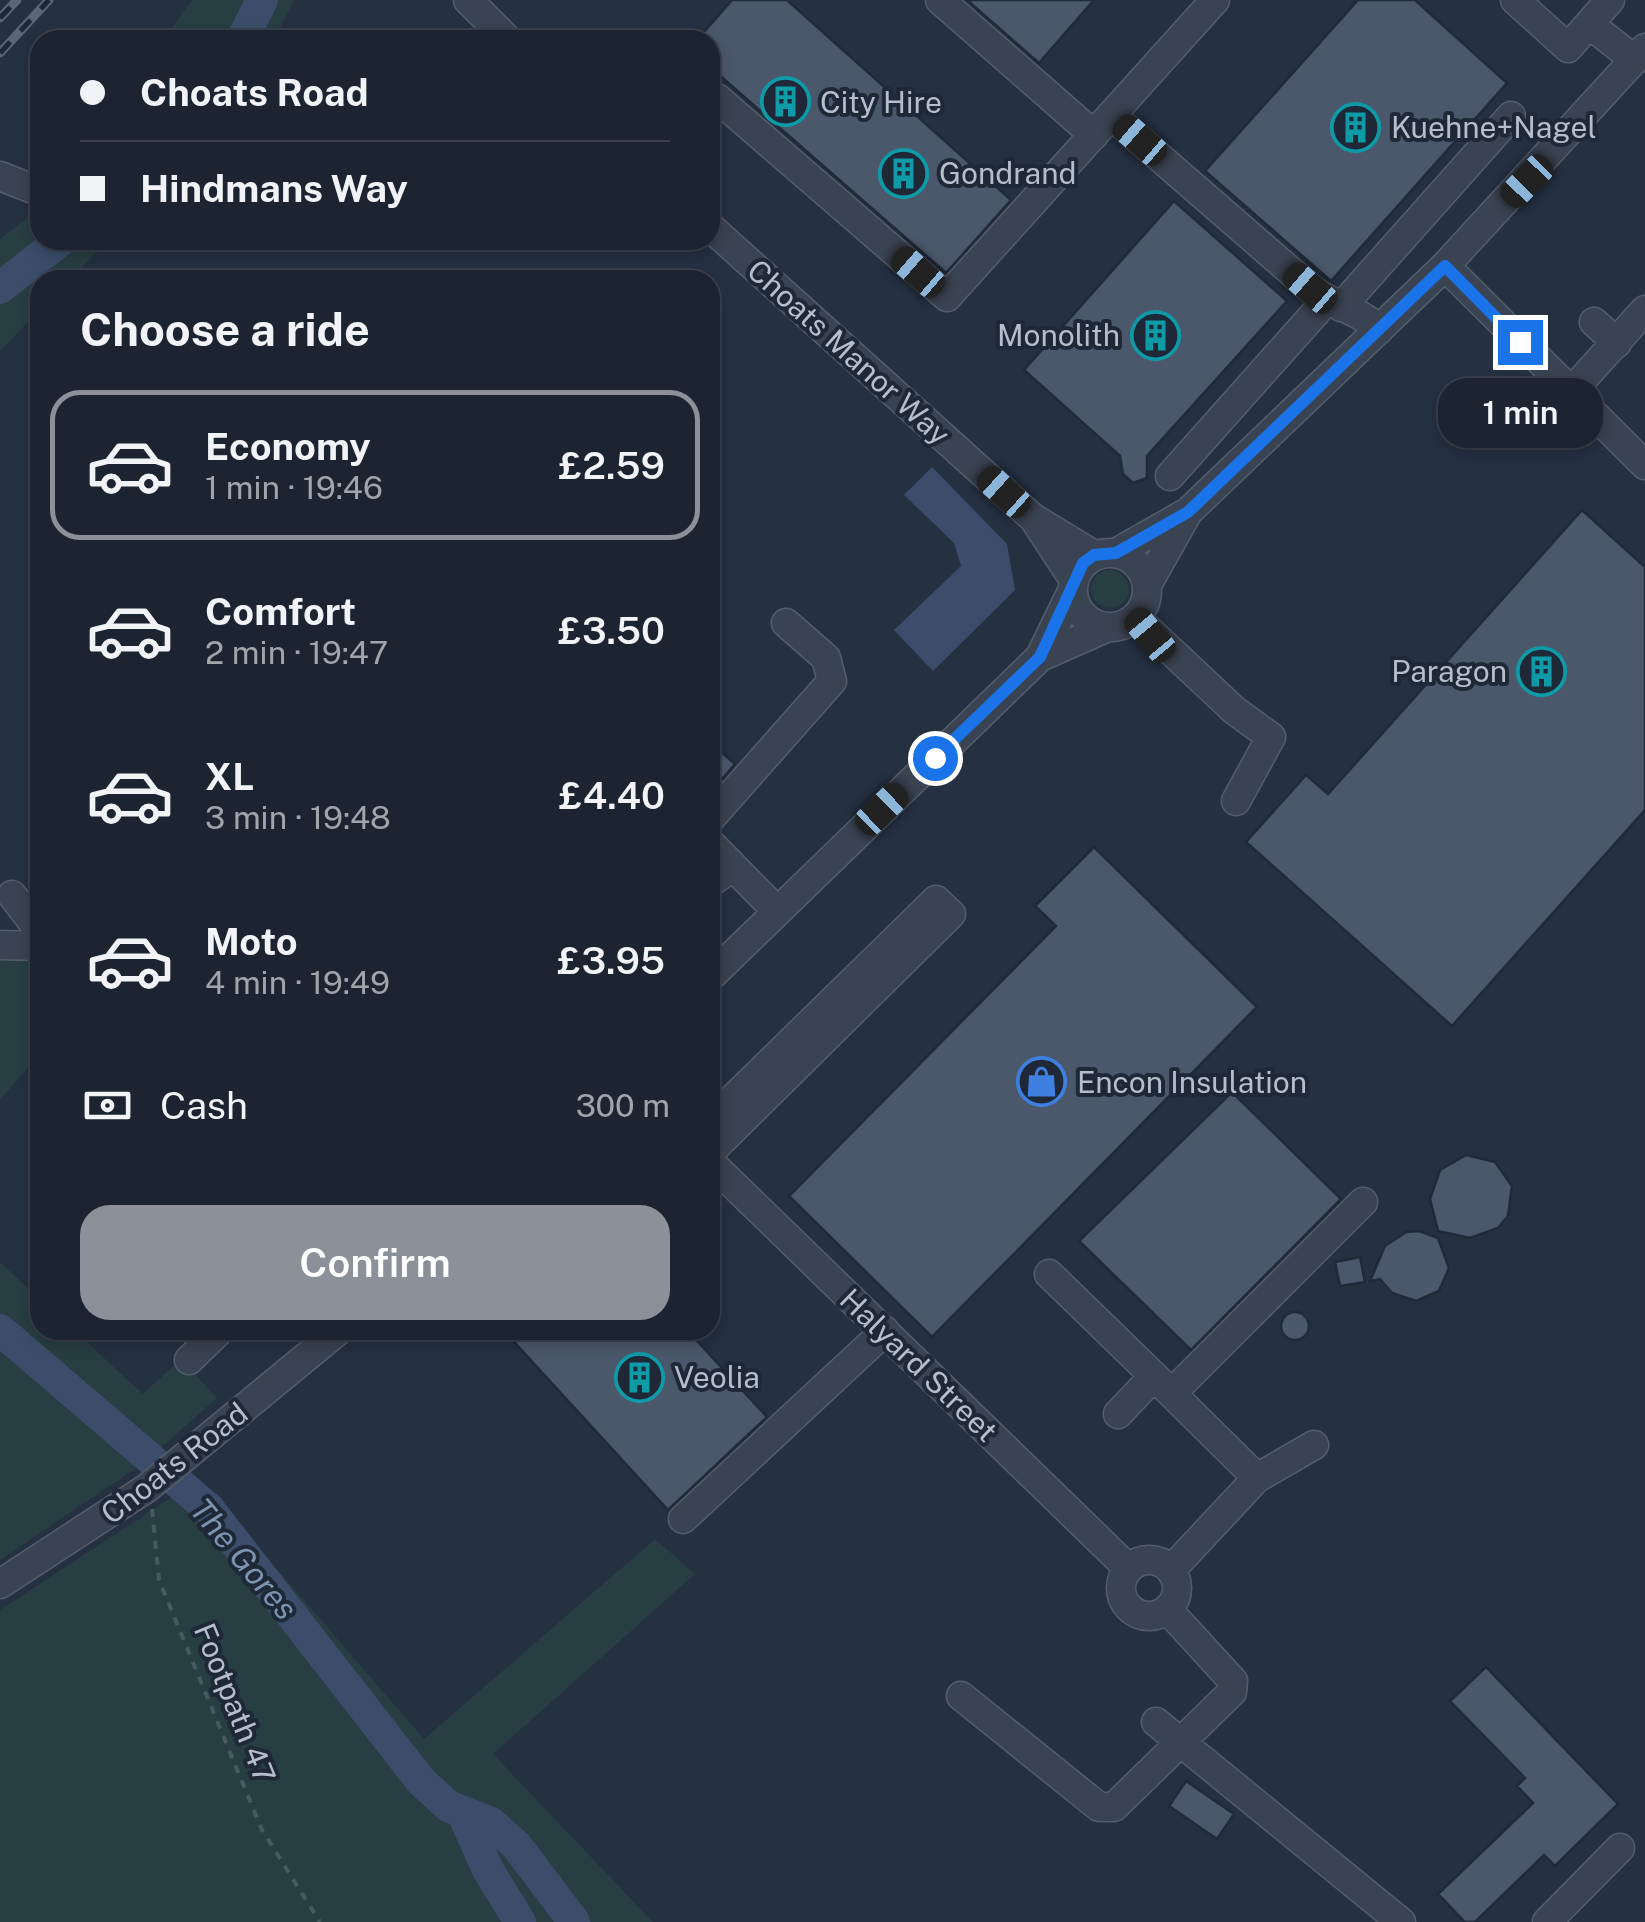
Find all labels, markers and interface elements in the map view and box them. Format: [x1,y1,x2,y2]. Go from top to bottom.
text: Choats Road [140,70,369,115]
building icon: City Hire [759,76,811,128]
place label: City Hire [820,84,942,120]
building icon: Kuehne+Nagel [1330,101,1382,153]
car [1108,109,1172,171]
place label: Kuehne+Nagel [1391,109,1597,145]
building icon: Gondrand [878,147,930,199]
car [1495,149,1559,213]
place label: Gondrand [939,155,1076,191]
text: Hindmans Way [140,166,408,211]
car [886,241,950,303]
street label: Choats Manor Way [740,252,958,452]
car [1278,257,1342,319]
text: Choose a ride [80,303,370,356]
building icon: Monolith [1129,309,1181,361]
place label: Monolith [997,317,1120,353]
route end [1498,320,1543,365]
callout: 1 min [1438,377,1602,447]
text: 1 min [1482,394,1559,431]
icon: car [85,420,175,510]
text: Economy [205,424,371,469]
text: £2.59 [559,443,665,488]
car [972,461,1036,523]
text: 1 min · 19:46 [205,469,383,506]
icon: car [85,585,175,675]
text: Comfort [205,589,356,634]
car [1119,602,1181,668]
text: £3.50 [558,608,665,653]
text: 2 min · 19:47 [205,634,388,671]
building icon: Paragon [1516,645,1568,697]
place label: Paragon [1391,653,1507,689]
route start [913,736,958,781]
icon: car [85,750,175,840]
text: XL [205,754,254,799]
text: £4.40 [559,773,665,818]
car [850,777,914,841]
text: 3 min · 19:48 [205,799,391,836]
icon: car [85,915,175,1005]
text: Moto [205,919,298,964]
text: £3.95 [557,938,665,983]
text: 4 min · 19:49 [205,964,390,1001]
shop icon: Encon Insulation [1016,1056,1068,1108]
place label: Encon Insulation [1077,1064,1307,1100]
icon: cash [80,1078,135,1133]
text: Cash [160,1083,248,1128]
text: 300 m [576,1087,670,1124]
button: Confirm [80,1205,670,1320]
street label: Halyard Street [833,1281,1005,1449]
building icon: Veolia [613,1351,665,1403]
place label: Veolia [674,1359,760,1395]
street label: Choats Road [94,1395,254,1531]
water label: The Gores [183,1491,305,1627]
street label: Footpath 47 [187,1618,283,1788]

